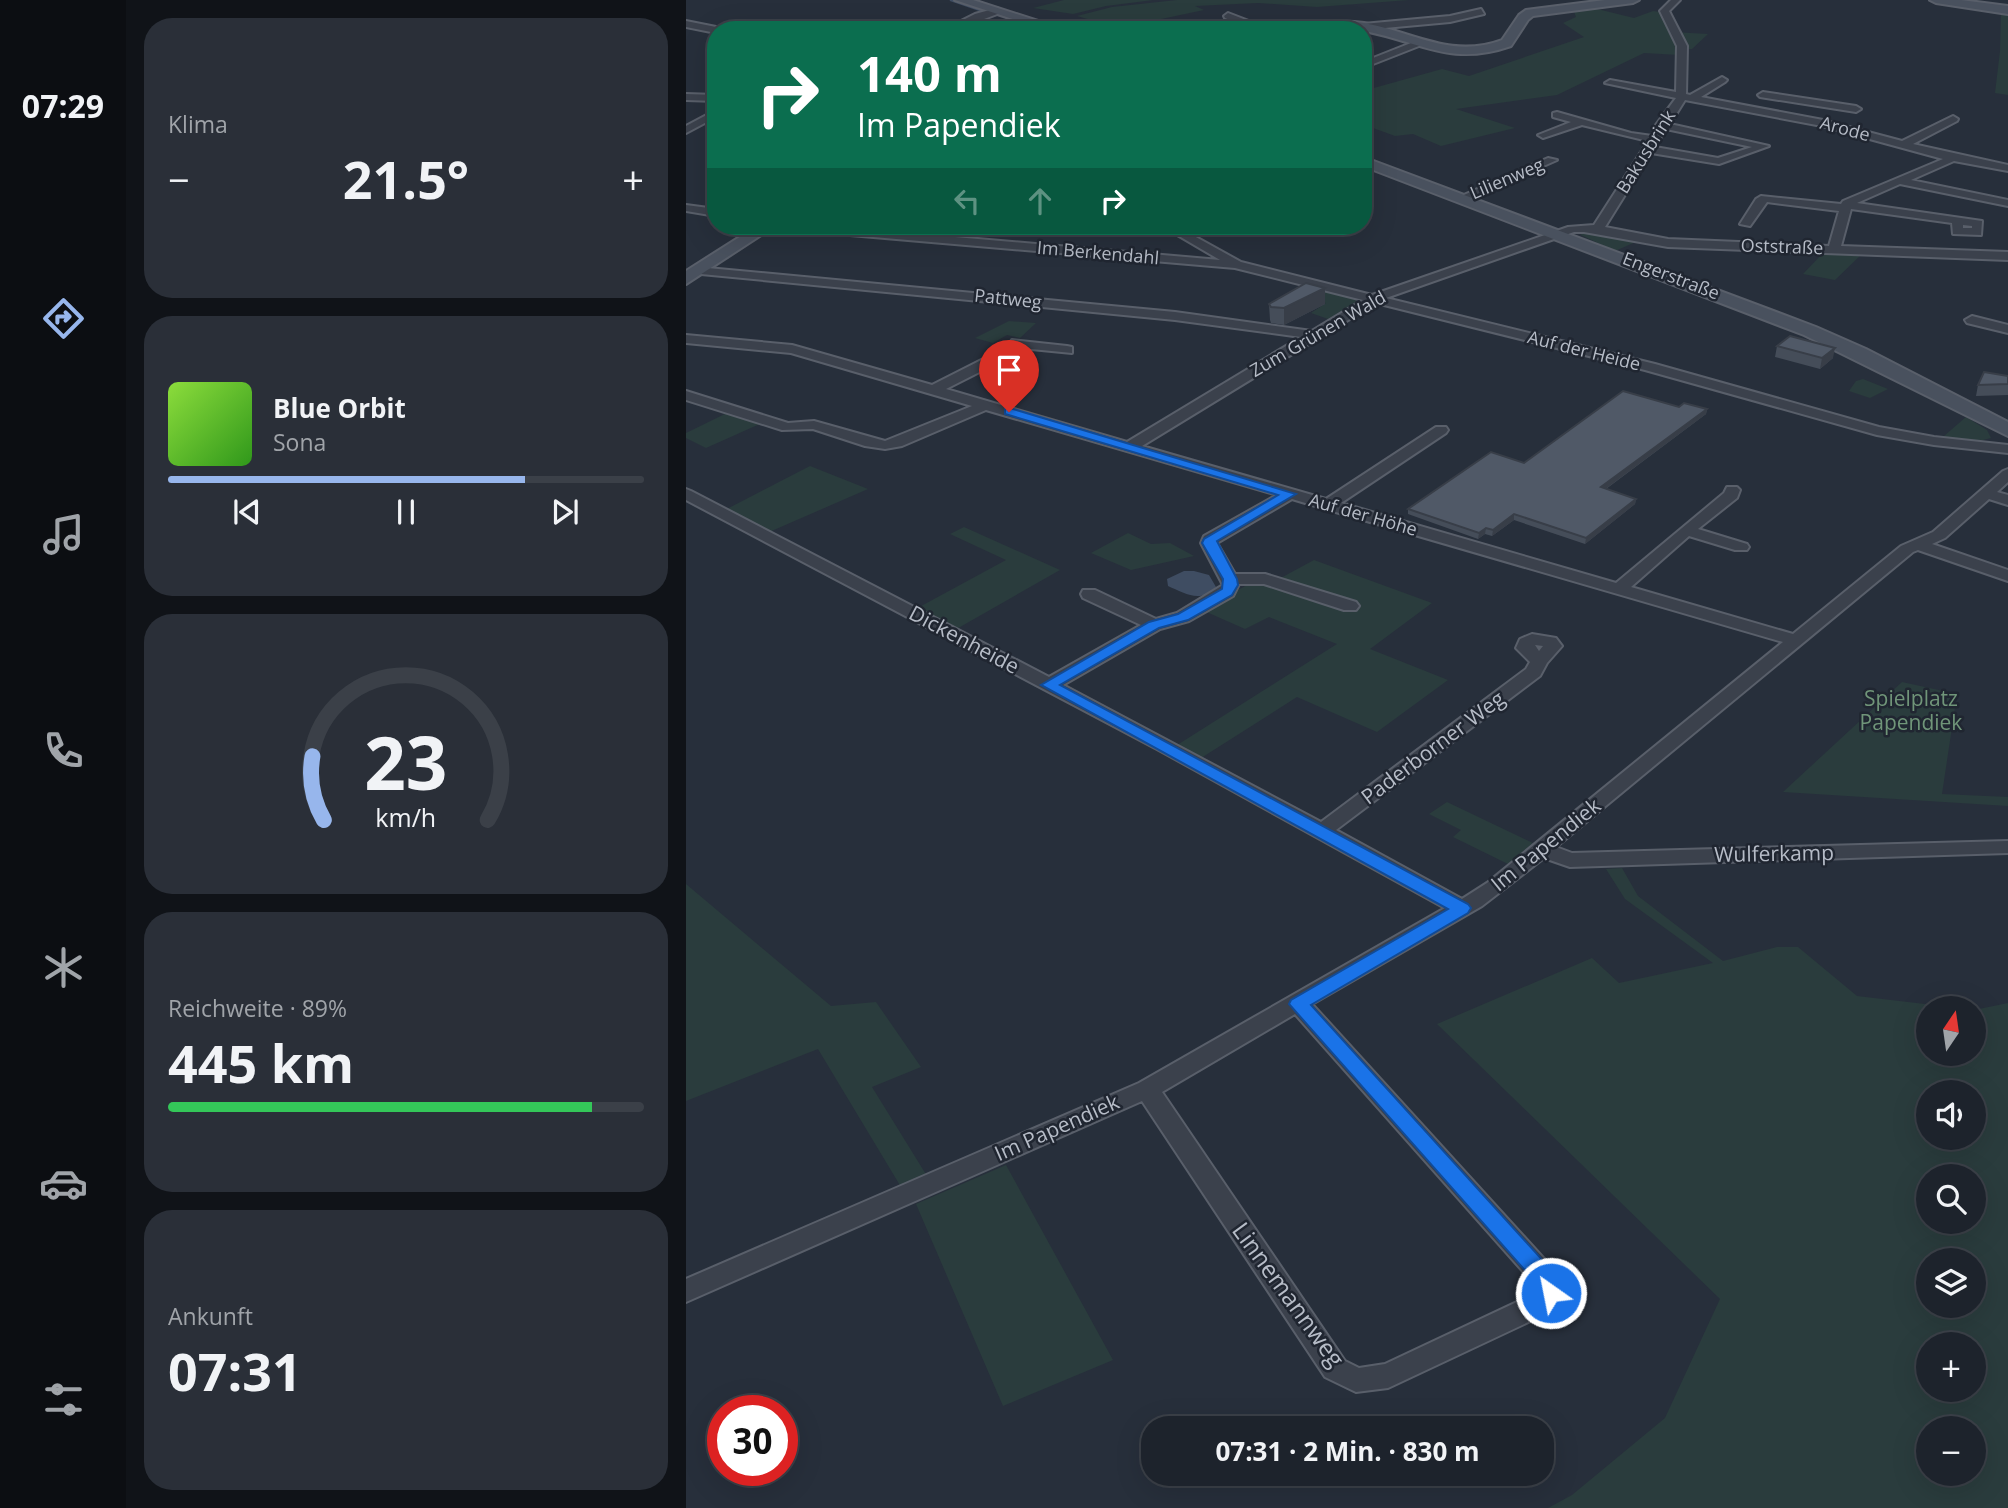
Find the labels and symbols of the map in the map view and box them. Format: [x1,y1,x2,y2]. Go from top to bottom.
street label: Bakusbrink [1610,105,1681,198]
street label: Arode [1818,110,1873,146]
street label: Lilienweg [1466,152,1547,204]
street label: Oststraße [1740,233,1824,259]
street label: Im Berkendahl [1036,235,1160,269]
street label: Engerstraße [1619,246,1723,305]
street label: Pattweg [973,283,1043,313]
street label: Zum Grünen Wald [1245,284,1390,382]
street label: Auf der Heide [1525,324,1643,376]
pin [979,340,1039,412]
street label: Auf der Höhe [1306,487,1420,541]
street label: Dickenheide [905,598,1024,680]
street label: Paderborner Weg [1355,684,1510,810]
park label: Spielplatz Papendiek [1860,684,1962,736]
street label: Im Papendiek [1485,791,1606,897]
street label: Wulferkamp [1714,838,1834,868]
north arrow [1916,996,1986,1066]
street label: Im Papendiek [990,1087,1123,1167]
street label: Linnemannweg [1225,1215,1353,1373]
position arrow [1514,1256,1588,1330]
speed limit sign: 30 [707,1395,798,1486]

